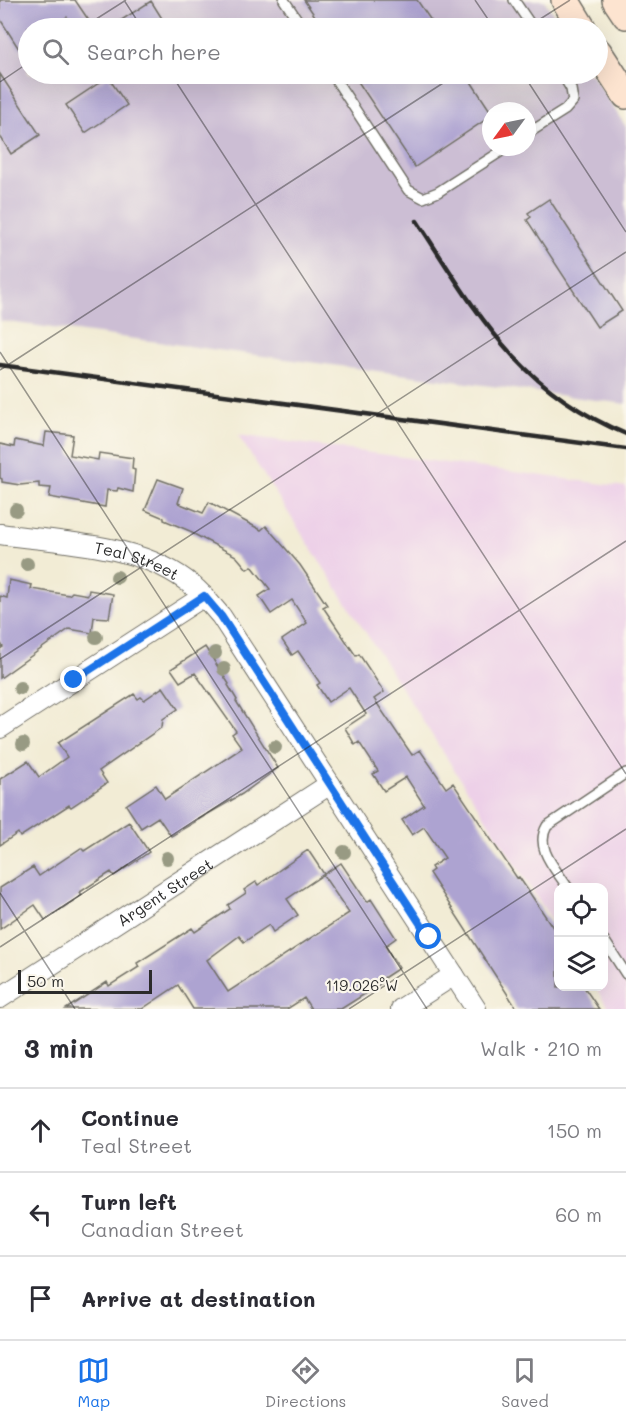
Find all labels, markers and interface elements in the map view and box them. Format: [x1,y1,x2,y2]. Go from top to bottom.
search box [18,18,608,84]
icon: search [39,35,72,68]
text: Search here [87,37,221,66]
north arrow [482,102,536,156]
street label: Teal Street [93,536,184,584]
route end [60,666,86,692]
street label: Argent Street [112,853,216,930]
map controls [554,883,608,991]
button: locate [554,883,608,937]
route start [415,923,441,949]
button: layers [554,937,608,991]
scale bar [18,967,152,994]
text: 50 m [27,970,64,991]
text: 119.026°W [326,975,398,995]
text: 3 min [24,1031,93,1065]
text: Walk · 210 m [480,1035,602,1061]
text: Continue [81,1103,179,1132]
icon: ahead [24,1114,57,1147]
text: 150 m [547,1117,602,1143]
text: Teal Street [81,1132,192,1158]
text: Turn left [81,1187,177,1216]
icon: left [24,1198,57,1231]
text: 60 m [555,1201,602,1227]
text: Canadian Street [81,1216,244,1242]
icon: arrive [24,1282,57,1315]
text: Arrive at destination [81,1284,316,1313]
tab: Map [77,1354,110,1411]
tab: Directions [265,1354,346,1411]
tab: Saved [501,1354,549,1411]

